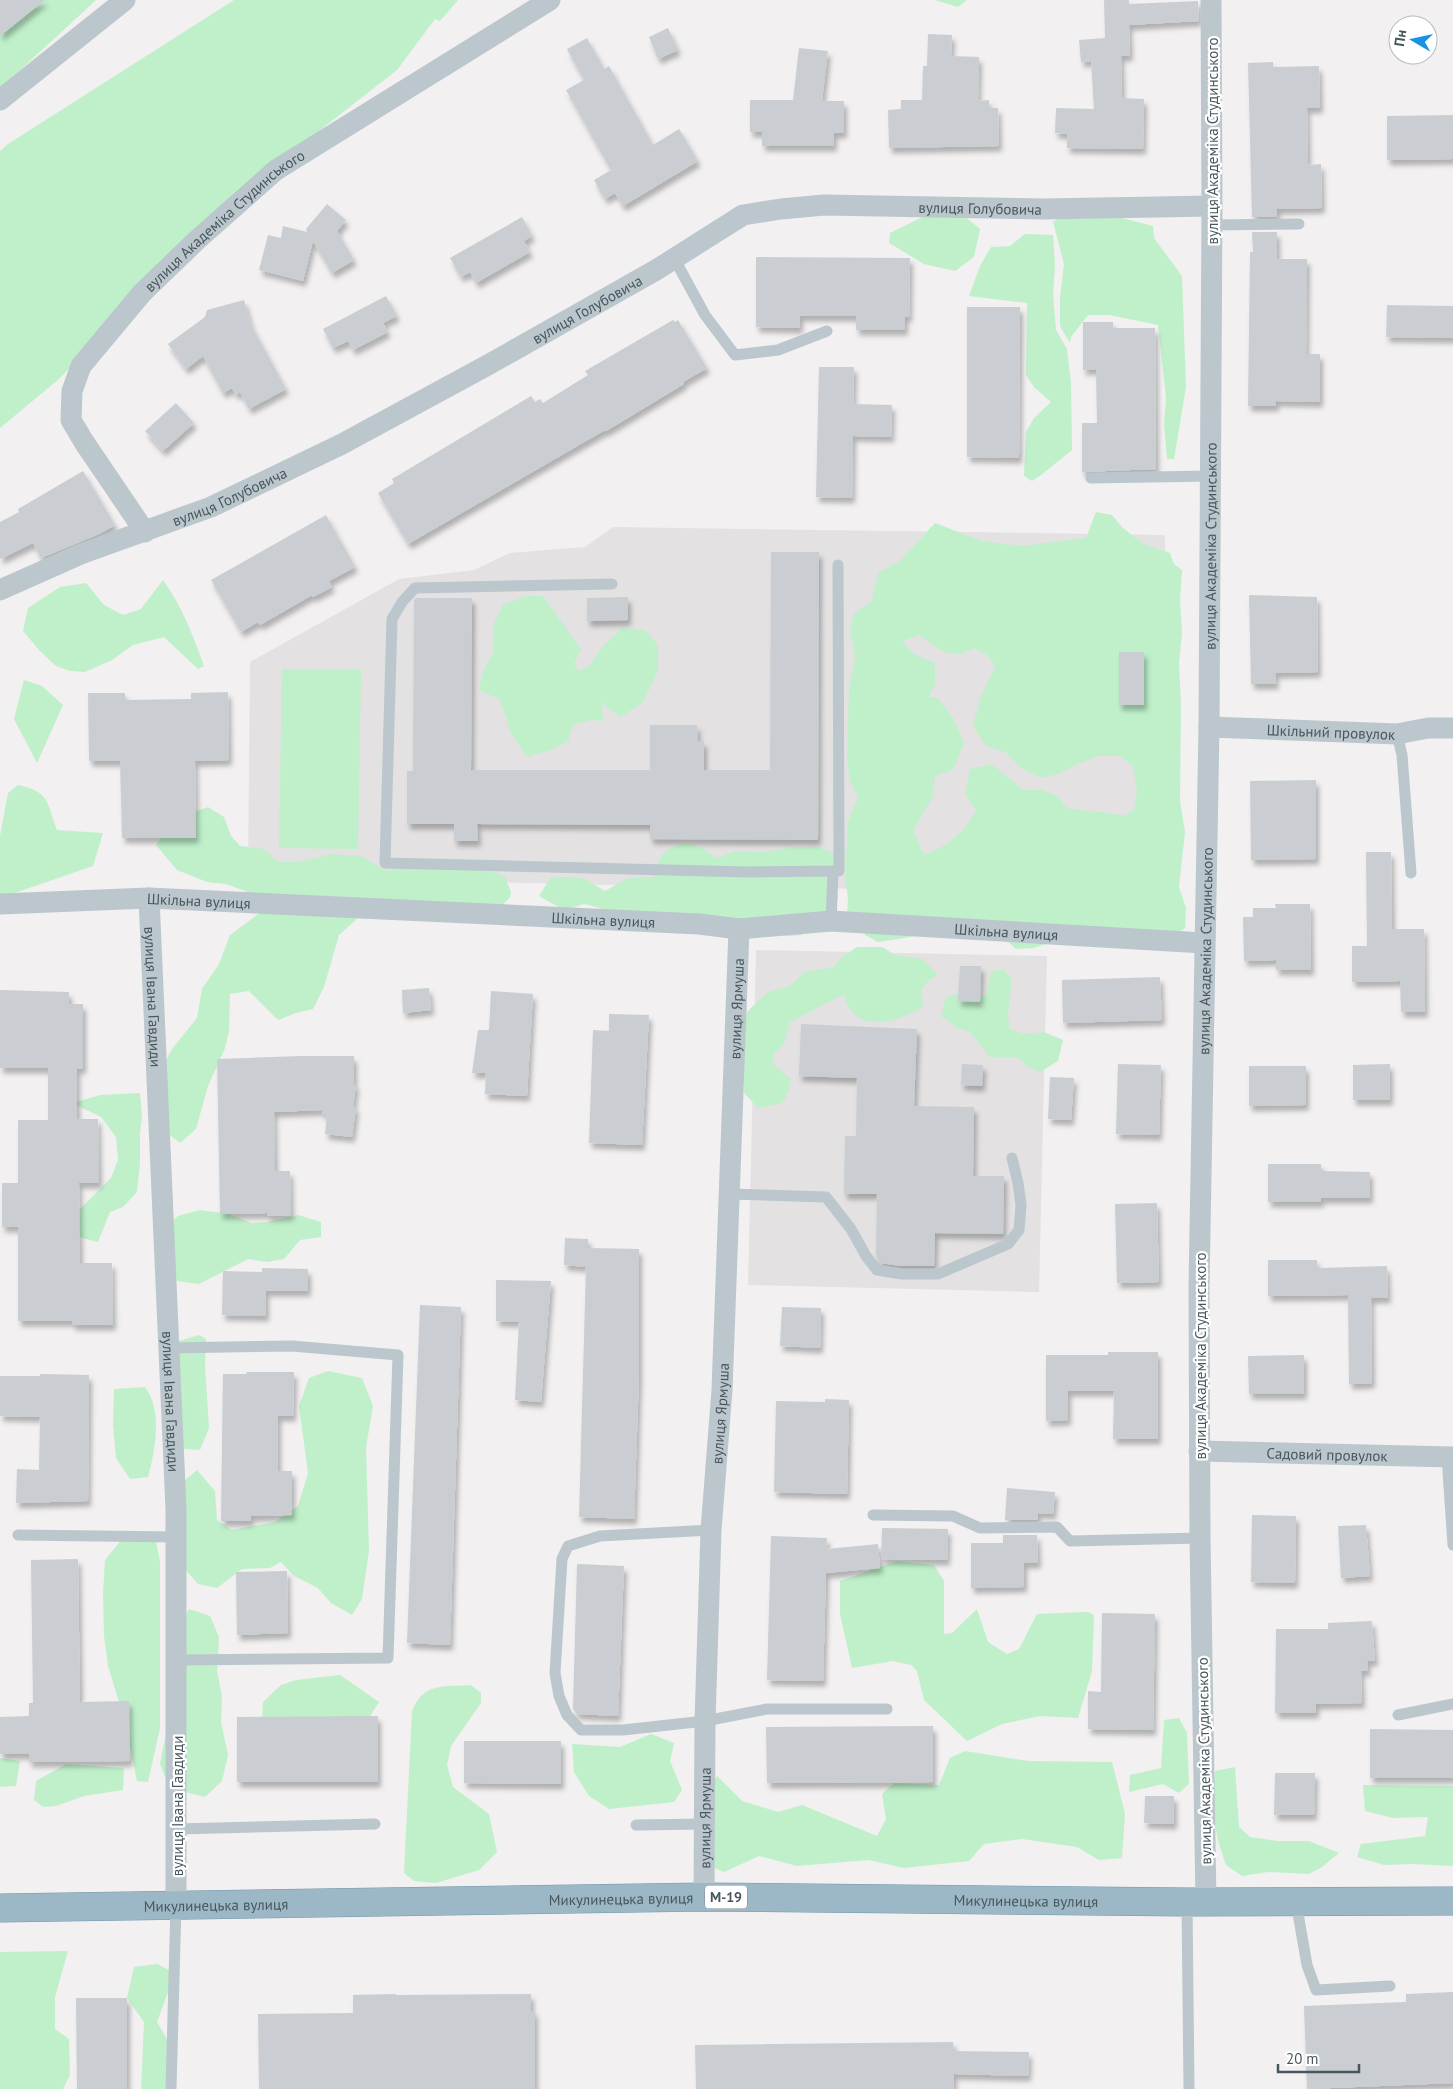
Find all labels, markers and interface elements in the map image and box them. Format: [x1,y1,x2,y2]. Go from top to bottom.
north arrow [1388,15,1438,65]
text: Пн [1390,28,1410,48]
street label: вулиця Академіка Студинського [1203,37,1222,245]
street label: вулиця Академіка Студинського [140,145,308,295]
street label: вулиця Голубовича [918,197,1042,218]
street label: вулиця Голубовича [529,270,645,348]
street label: вулиця Академіка Студинського [1200,442,1220,650]
street label: вулиця Голубовича [170,463,290,530]
street label: Шкільний провулок [1266,720,1396,743]
street label: вулиця Академіка Студинського [1194,847,1216,1055]
street label: Шкільна вулиця [147,888,251,912]
street label: Шкільна вулиця [551,908,656,931]
street label: Шкільна вулиця [954,919,1059,944]
street label: вулиця Івана Гавдиди [141,926,166,1068]
street label: вулиця Ярмуша [725,958,747,1060]
street label: вулиця Академіка Студинського [1191,1252,1210,1460]
street label: вулиця Івана Гавдиди [159,1331,184,1472]
street label: вулиця Ярмуша [707,1363,732,1465]
street label: Садовий провулок [1266,1443,1389,1465]
street label: вулиця Академіка Студинського [1193,1657,1215,1865]
street label: вулиця Івана Гавдиди [168,1736,187,1876]
street label: вулиця Ярмуша [695,1767,714,1869]
road number: М-19 [705,1885,747,1908]
street label: Микулинецька вулиця [548,1888,693,1909]
street label: Микулинецька вулиця [953,1890,1098,1911]
street label: Микулинецька вулиця [143,1894,288,1915]
scale bar [1278,2042,1359,2074]
text: 20 m [1286,2049,1319,2068]

